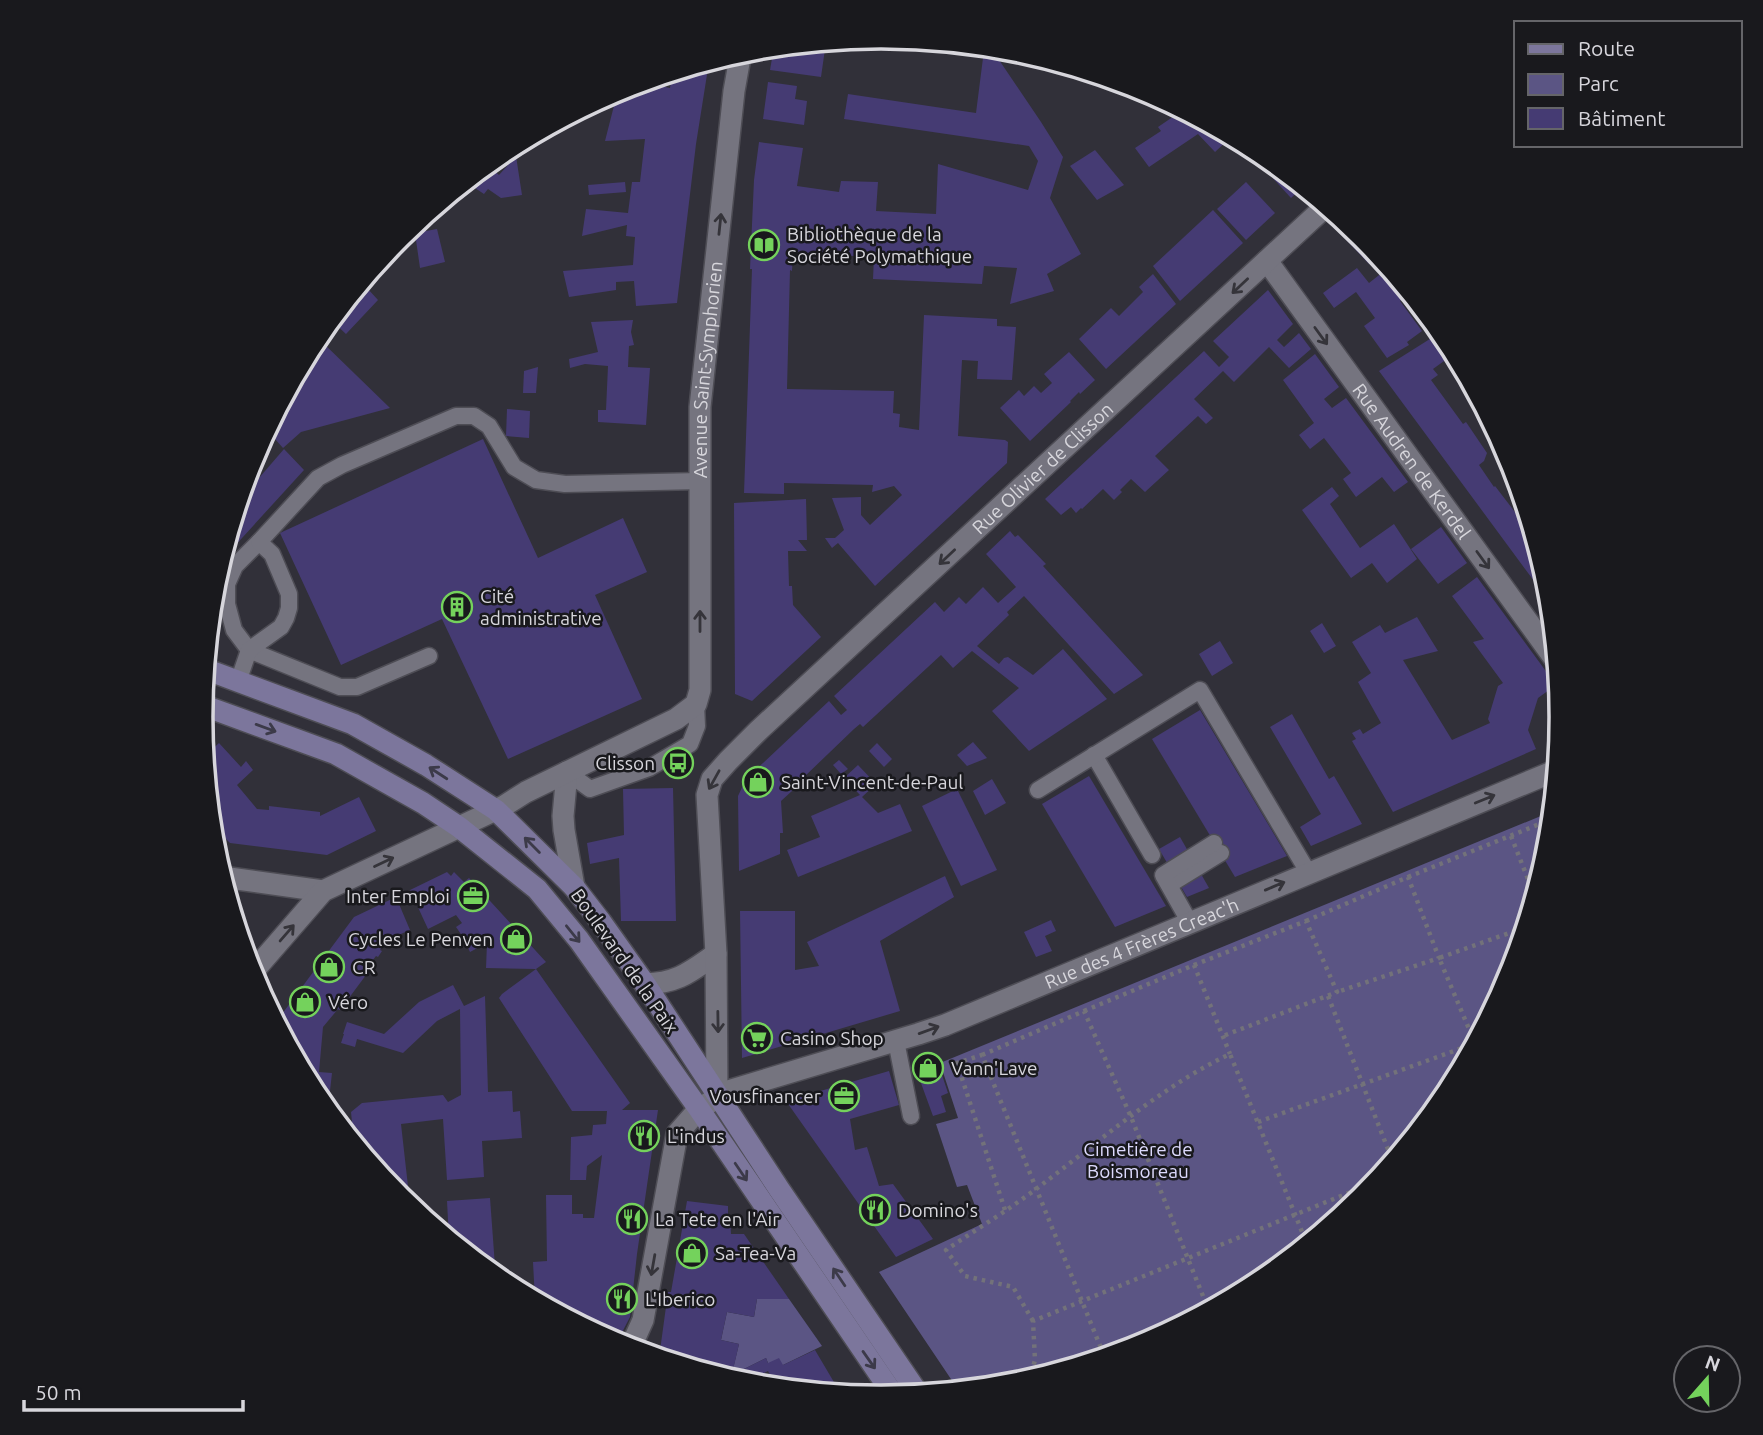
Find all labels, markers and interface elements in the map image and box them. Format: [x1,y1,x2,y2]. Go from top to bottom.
legend [1514,21,1742,147]
text: Route [1578,36,1635,60]
text: Parc [1578,71,1619,95]
text: Bâtiment [1578,106,1665,130]
one-way arrow [713,213,726,235]
place label: Bibliothèque de la Société Polymathique [787,223,972,267]
library icon: Bibliothèque de la Société Polymathique [747,228,781,262]
street label: Avenue Saint-Symphorien [689,260,727,478]
one-way arrow [1231,278,1249,294]
one-way arrow [1314,326,1329,345]
street label: Rue Audren de Kerdel [1348,379,1475,543]
street label: Rue Olivier de Clisson [968,398,1117,538]
one-way arrow [938,549,956,565]
one-way arrow [1475,551,1490,570]
place label: Cité administrative [480,585,602,629]
building icon: Cité administrative [440,590,474,624]
one-way arrow [693,610,707,633]
one-way arrow [255,723,277,735]
bus stop icon: Clisson [661,746,695,780]
place label: Clisson [595,752,655,774]
one-way arrow [429,765,449,779]
shop icon: Saint-Vincent-de-Paul [741,765,775,799]
one-way arrow [707,770,721,790]
place label: Saint-Vincent-de-Paul [781,771,963,793]
one-way arrow [1474,792,1496,805]
one-way arrow [524,837,541,854]
one-way arrow [373,855,394,868]
office icon: Inter Emploi [456,879,490,913]
one-way arrow [1264,879,1285,892]
street label: Boulevard de la Paix [567,884,683,1038]
place label: Inter Emploi [346,885,450,907]
street label: Rue des 4 Frères Creac'h [1041,893,1242,993]
shop icon: Cycles Le Penven [499,922,533,956]
one-way arrow [279,924,295,942]
one-way arrow [566,924,581,942]
place label: Cycles Le Penven [348,928,493,950]
shop icon: CR [312,950,346,984]
place label: CR [352,956,376,978]
shop icon: Véro [288,985,322,1019]
place label: Véro [328,991,368,1013]
one-way arrow [711,1010,724,1033]
supermarket icon: Casino Shop [740,1021,774,1055]
one-way arrow [918,1023,940,1035]
place label: Casino Shop [780,1027,884,1049]
shop icon: Vann'Lave [911,1051,945,1085]
place label: Vann'Lave [951,1057,1038,1079]
office icon: Vousfinancer [827,1079,861,1113]
place label: Vousfinancer [710,1085,821,1107]
restaurant icon: L'indus [627,1119,661,1153]
place label: L'indus [667,1125,725,1147]
park label: Cimetière de Boismoreau [1083,1138,1193,1182]
one-way arrow [734,1162,748,1181]
restaurant icon: Domino's [858,1193,892,1227]
place label: Domino's [898,1199,978,1221]
restaurant icon: La Tete en l'Air [615,1202,649,1236]
place label: La Tete en l'Air [655,1208,779,1230]
shop icon: Sa-Tea-Va [675,1236,709,1270]
place label: Sa-Tea-Va [715,1242,796,1264]
one-way arrow [646,1253,660,1276]
one-way arrow [832,1268,846,1287]
restaurant icon: L'Iberico [605,1282,639,1316]
place label: L'Iberico [645,1288,715,1310]
north arrow [1672,1344,1742,1414]
one-way arrow [862,1350,876,1369]
text: N [1702,1350,1723,1376]
scale bar [24,1368,243,1412]
text: 50 m [35,1380,82,1404]

